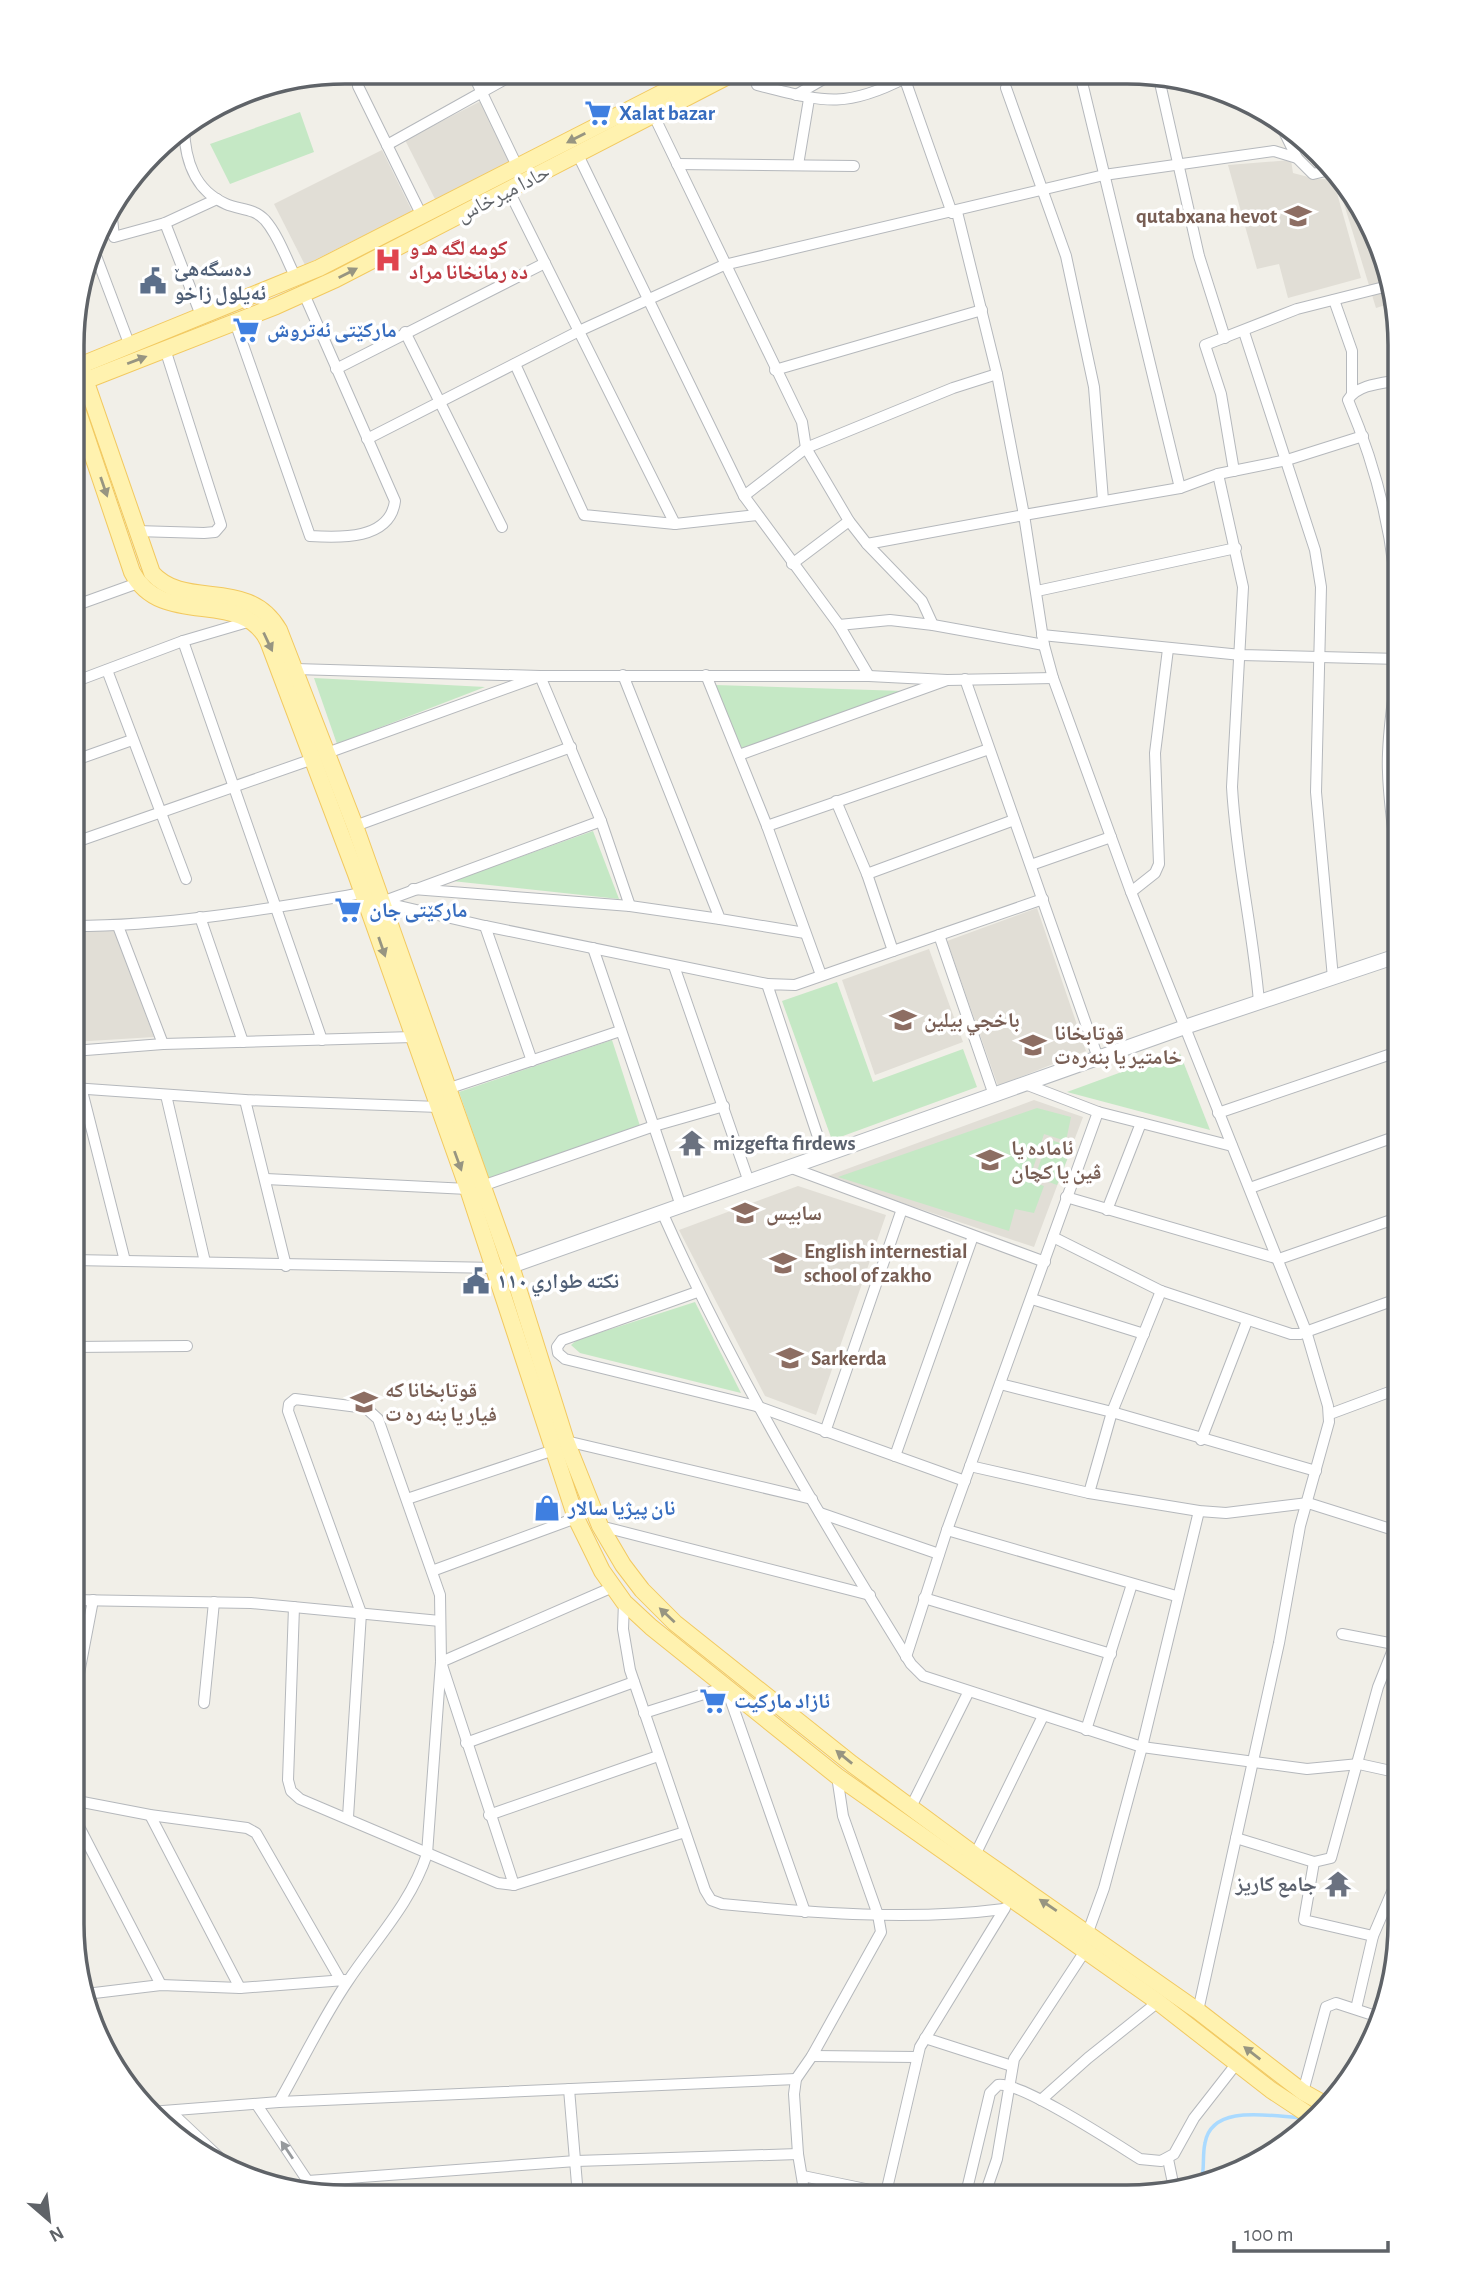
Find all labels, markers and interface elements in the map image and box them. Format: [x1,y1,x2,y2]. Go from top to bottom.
supermarket icon: Xalat bazar [583,98,613,128]
place label: Xalat bazar [619,103,716,124]
one-way arrow [566,133,586,144]
street label: حادا ميرخاس [453,161,554,228]
school or university icon: qutabxana hevot [1283,201,1313,231]
place label: qutabxana hevot [1136,206,1277,227]
place label: كومه لگه هـ و ده رمانخانا مراد [409,238,528,284]
hospital icon: كومه لگه هـ و ده رمانخانا مراد [373,245,403,275]
place label: ده‌سگه‌هێ ئه‌يلول زاخو [174,259,266,306]
public building icon: ده‌سگه‌هێ ئه‌يلول زاخو [138,266,168,296]
one-way arrow [338,268,358,280]
supermarket icon: مارکێتی ئەتروش [231,315,261,345]
place label: مارکێتی ئەتروش [267,320,397,343]
one-way arrow [127,354,148,365]
one-way arrow [99,477,110,498]
one-way arrow [262,632,273,653]
supermarket icon: مارکێتی جان [333,895,363,925]
place label: مارکێتی جان [369,900,467,923]
one-way arrow [377,937,388,958]
school or university icon: باخجي بيلين [888,1005,918,1035]
place label: باخجي بيلين [924,1010,1020,1036]
place label: قوتابخانا خامتیر یا بنەرەت [1054,1023,1182,1069]
school or university icon: قوتابخانا خامتیر یا بنەرەت [1018,1030,1048,1060]
temple icon: mizgefta firdews [677,1128,707,1158]
place label: mizgefta firdews [713,1133,856,1154]
place label: ئاماده یا ڤین یا کچان [1011,1138,1102,1185]
school or university icon: ئاماده یا ڤین یا کچان [975,1145,1005,1175]
one-way arrow [453,1151,464,1172]
school or university icon: سابيس [730,1198,760,1228]
place label: سابيس [766,1203,822,1226]
place label: English internestial school of zakho [804,1241,968,1286]
school or university icon: English internestial school of zakho [768,1248,798,1278]
public building icon: نكته طواري ١١٠ [461,1266,491,1296]
place label: نكته طواري ١١٠ [497,1271,619,1297]
school or university icon: Sarkerda [775,1343,805,1373]
place label: Sarkerda [811,1348,887,1369]
place label: قوتابخانا كه فيار يا بنه ره ت [385,1380,497,1426]
school or university icon: قوتابخانا كه فيار يا بنه ره ت [349,1387,379,1417]
shop icon: نان پيژيا سالار [532,1493,562,1523]
place label: نان پيژيا سالار [567,1498,675,1520]
one-way arrow [658,1607,676,1623]
supermarket icon: ئازاد ماركيت [698,1686,728,1716]
place label: ئازاد ماركيت [734,1691,830,1713]
one-way arrow [836,1750,854,1765]
temple icon: جامع كاريز [1323,1869,1353,1899]
place label: جامع كاريز [1234,1874,1317,1898]
one-way arrow [1039,1898,1057,1912]
one-way arrow [1243,2047,1261,2061]
one-way arrow [280,2141,294,2159]
north arrow [14,2185,84,2255]
scale bar [1234,2210,1388,2254]
text: N [46,2222,67,2245]
text: 100 m [1244,2224,1294,2245]

